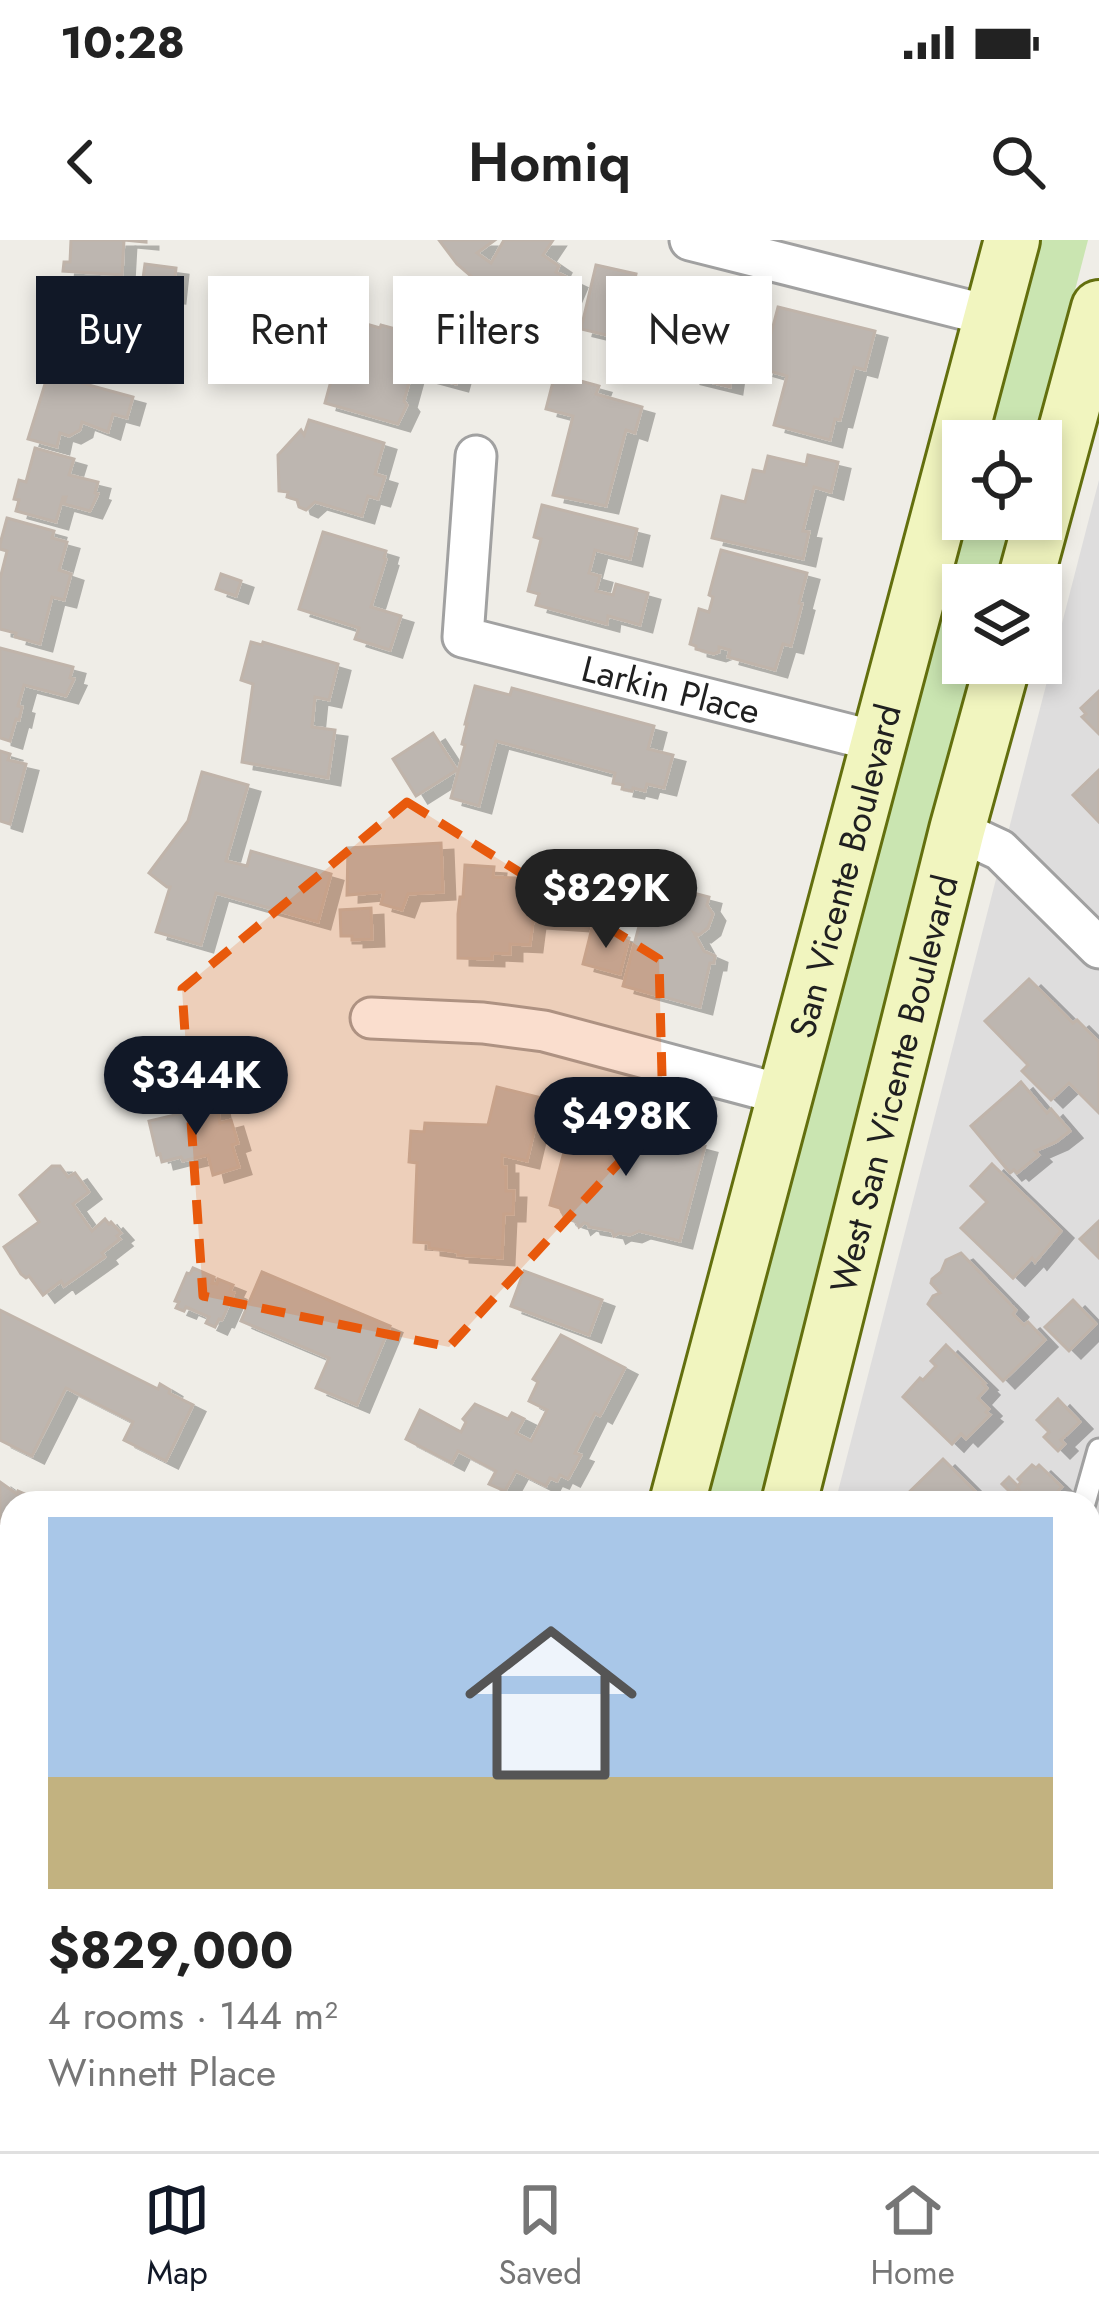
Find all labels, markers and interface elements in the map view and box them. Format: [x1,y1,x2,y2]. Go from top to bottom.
text: 10:28 [60,10,185,75]
text: Homiq [468,123,631,201]
icon: back [48,129,114,195]
icon: search [985,129,1051,195]
chip: Buy [36,276,184,384]
chip: Rent [208,276,369,384]
chip: Filters [393,276,582,384]
chip: New [606,276,772,384]
map controls [942,420,1062,684]
button: locate [942,420,1062,540]
button: layers [942,564,1062,684]
street label: Larkin Place [576,642,766,737]
street label: San Vicente Boulevard [775,698,914,1044]
pin: $829K [522,849,690,951]
text: $829K [542,859,670,916]
street label: West San Vicente Boulevard [816,870,971,1298]
pin: $344K [112,1036,280,1138]
text: $344K [131,1046,261,1103]
pin: $498K [542,1077,710,1179]
text: $498K [561,1087,691,1144]
icon: home [443,1595,659,1811]
text: $829,000 [48,1913,294,1987]
text: 4 rooms · 144 m² [48,1987,338,2044]
text: Winnett Place [48,2044,276,2101]
tab: Map [144,2177,210,2296]
tab: Saved [498,2177,582,2296]
tab: Home [870,2177,955,2296]

